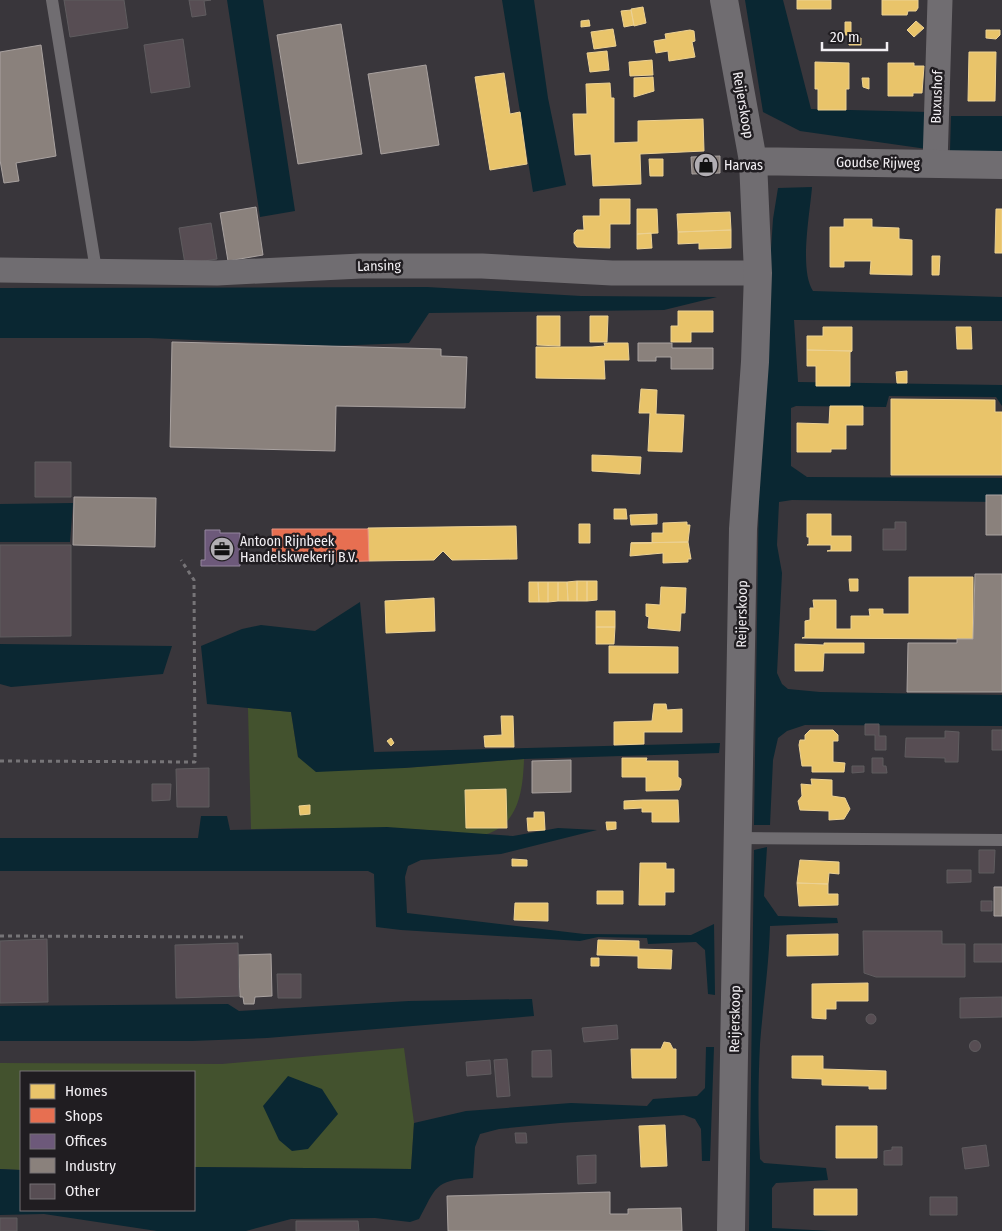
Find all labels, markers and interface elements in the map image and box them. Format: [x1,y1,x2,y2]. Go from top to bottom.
scale bar [822,20,887,52]
text: 20 m [830,28,860,46]
street label: Buxushof [928,68,946,124]
street label: Reijerskoop [729,70,757,140]
shop icon: Harvas [693,152,719,178]
street label: Goudse Rijweg [836,154,920,172]
place label: Harvas [724,157,763,174]
street label: Lansing [357,257,401,275]
place label: Antoon Rijnbeek Handelskwekerij B.V. [240,533,357,566]
office icon: Antoon Rijnbeek Handelskwekerij B.V. [209,536,235,562]
street label: Reijerskoop [733,580,751,648]
street label: Reijerskoop [726,985,744,1053]
legend [20,1071,195,1211]
text: Homes [65,1082,107,1100]
text: Shops [65,1107,103,1125]
text: Offices [65,1132,107,1150]
text: Industry [65,1157,116,1175]
text: Other [65,1182,101,1200]

